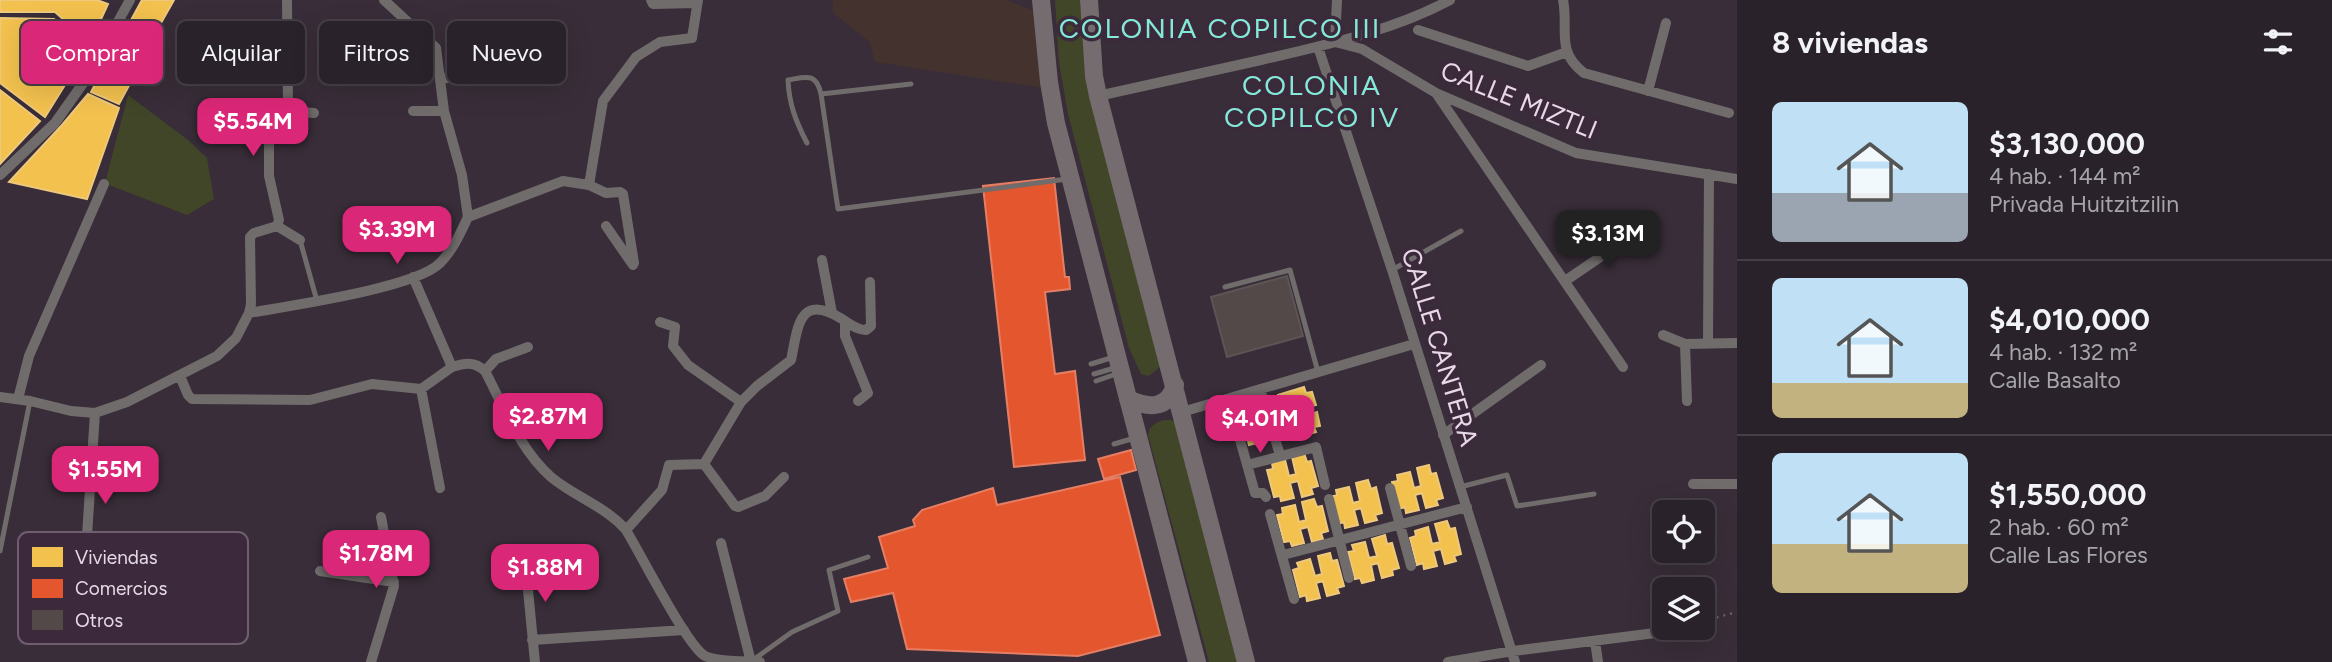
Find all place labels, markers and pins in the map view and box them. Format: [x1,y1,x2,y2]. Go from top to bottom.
pin: $5.54M [196,99,310,158]
pin: $3.39M [340,206,454,266]
pin: $3.13M [1551,210,1665,270]
pin: $2.87M [491,393,605,453]
pin: $4.01M [1203,396,1317,455]
pin: $1.55M [48,447,162,506]
pin: $1.78M [319,530,433,590]
pin: $1.88M [488,544,602,604]

